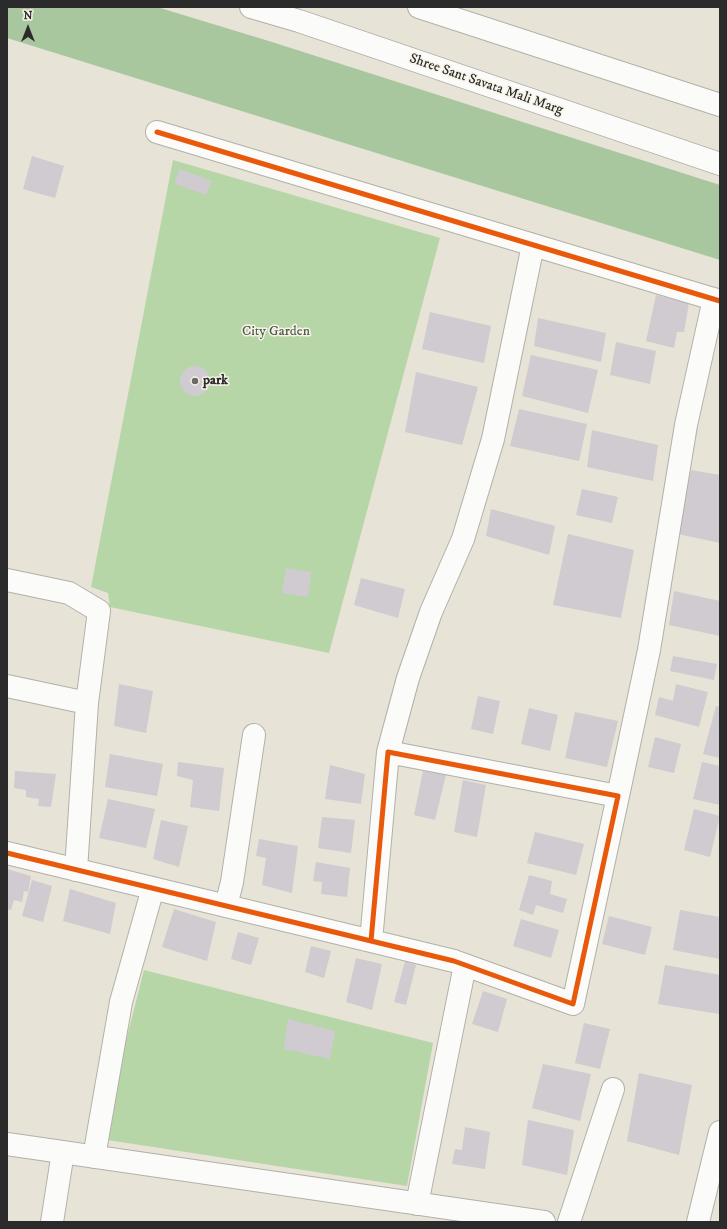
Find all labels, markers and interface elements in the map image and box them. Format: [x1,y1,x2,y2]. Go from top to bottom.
north arrow [8,8,48,48]
text: N [23,9,33,23]
street label: Shree Sant Savata Mali Marg [407,51,565,119]
park label: City Garden [242,324,310,340]
place label: park [203,373,228,389]
marker: park [190,376,200,386]

